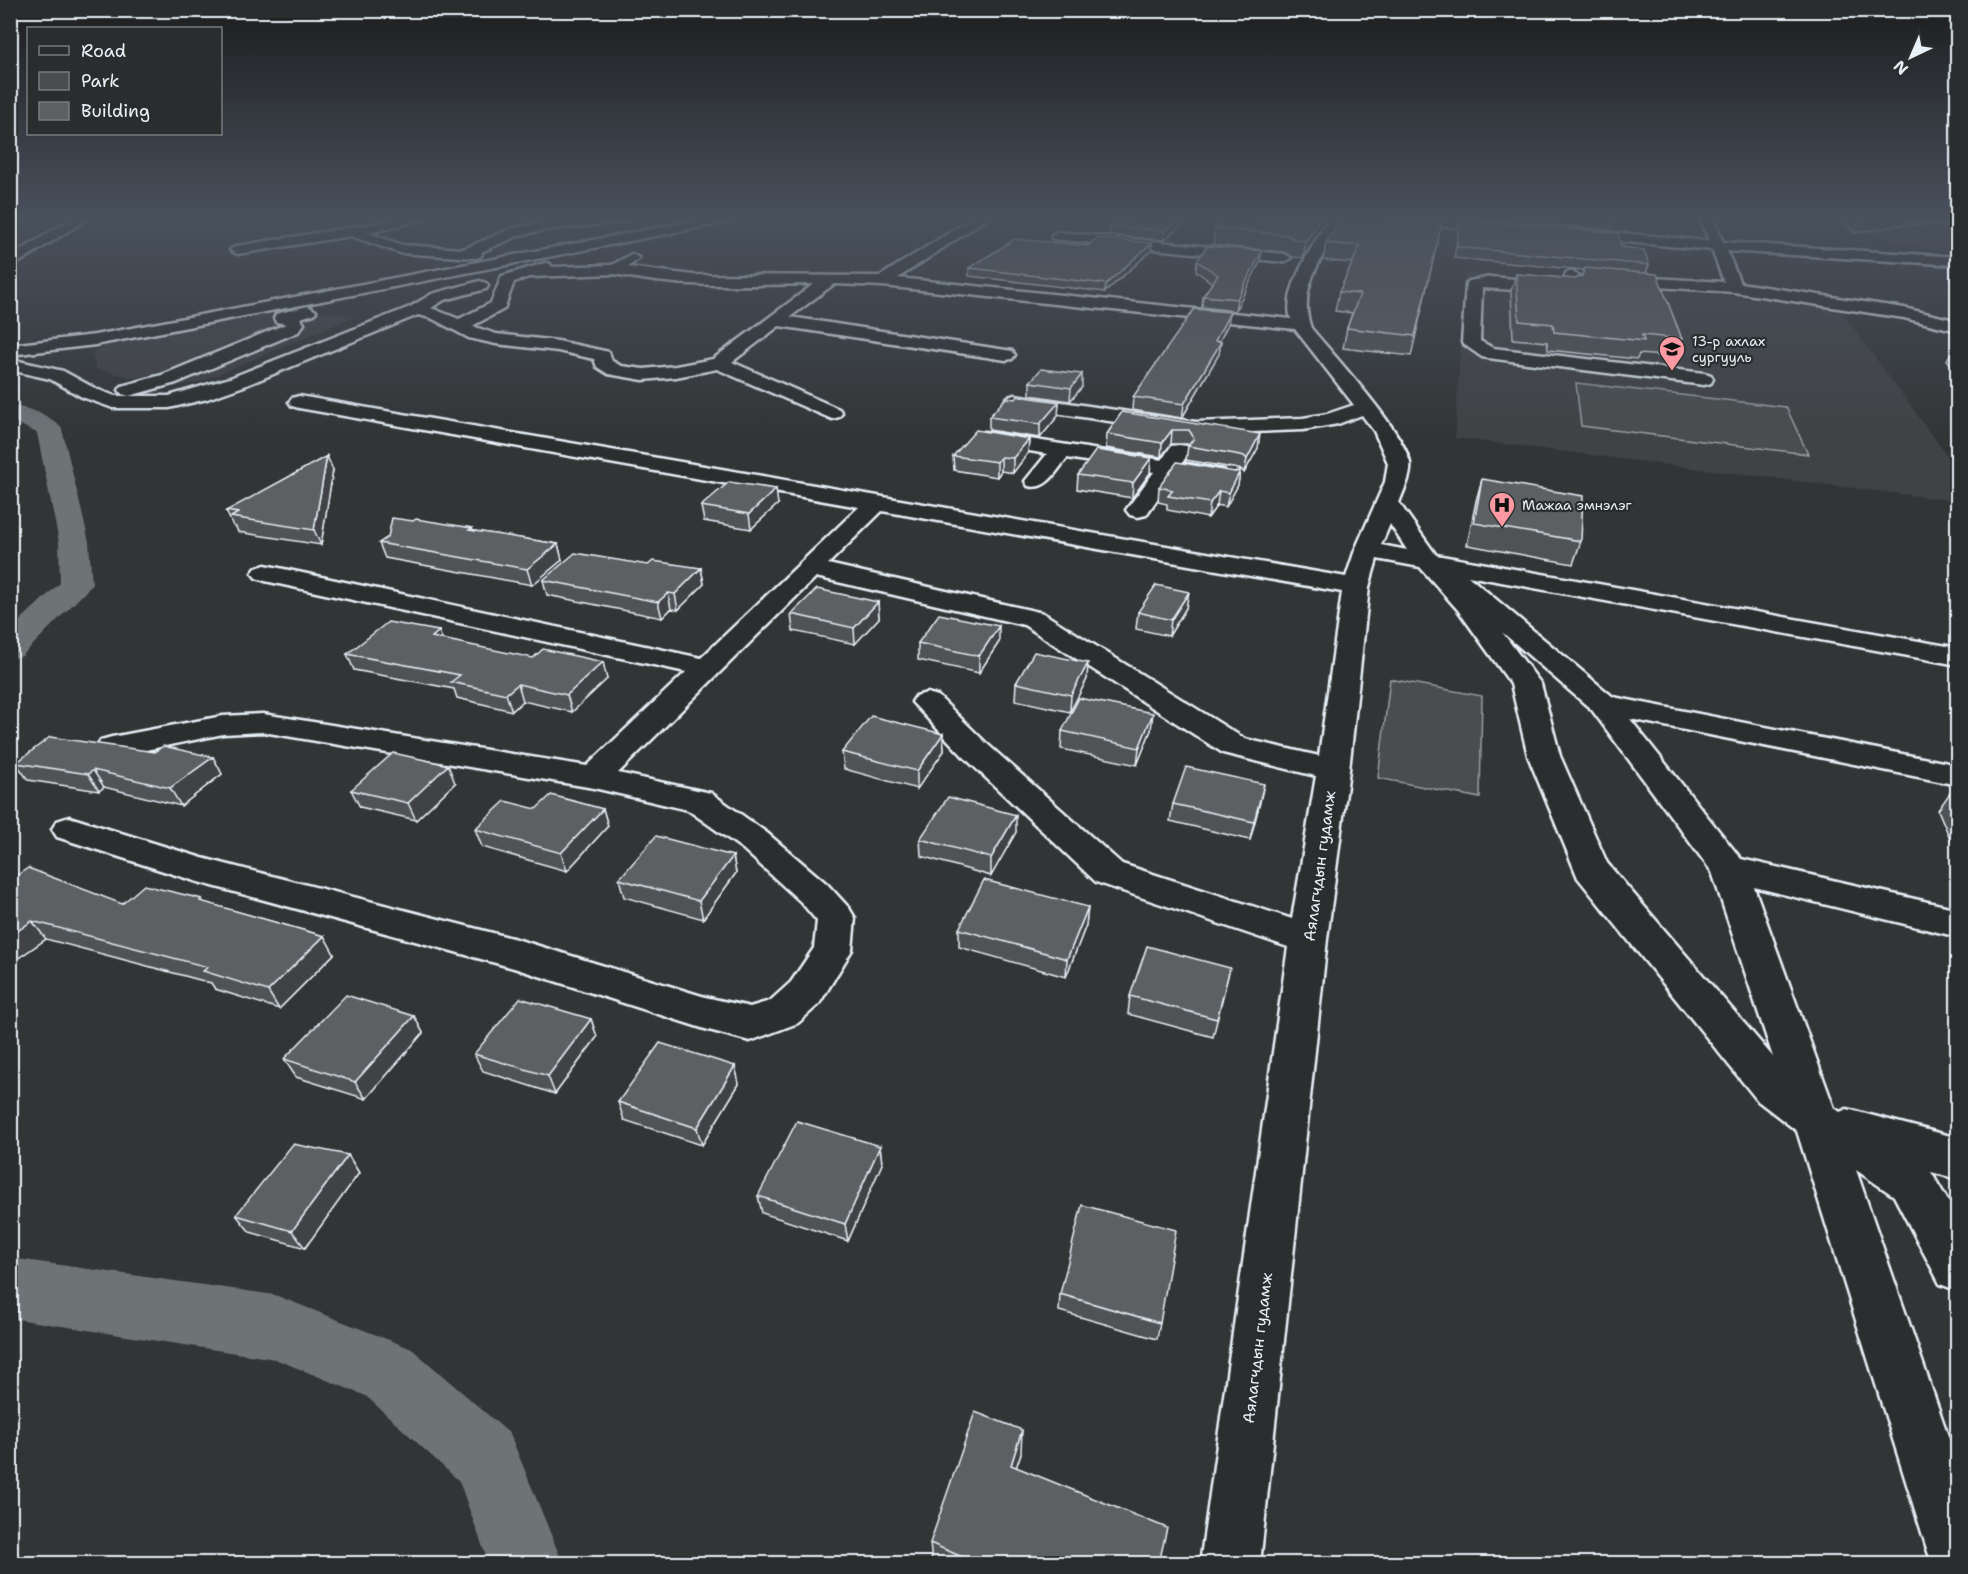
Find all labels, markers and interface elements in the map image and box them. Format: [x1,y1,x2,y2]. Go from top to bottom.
legend [27,27,222,135]
north arrow [1881,27,1941,87]
text: Road [81,39,126,63]
text: N [1889,55,1913,79]
text: Park [81,69,120,93]
text: Building [81,99,150,123]
place label: 13-р ахлах сургууль [1692,332,1765,366]
school or university icon: 13-р ахлах сургууль [1657,334,1687,372]
hospital icon: Maжаа эмнэлэг [1487,490,1517,528]
place label: Maжаа эмнэлэг [1522,496,1633,514]
street label: Аялагчдын гудамж [1299,789,1340,943]
street label: Аялагчдын гудамж [1238,1271,1277,1425]

